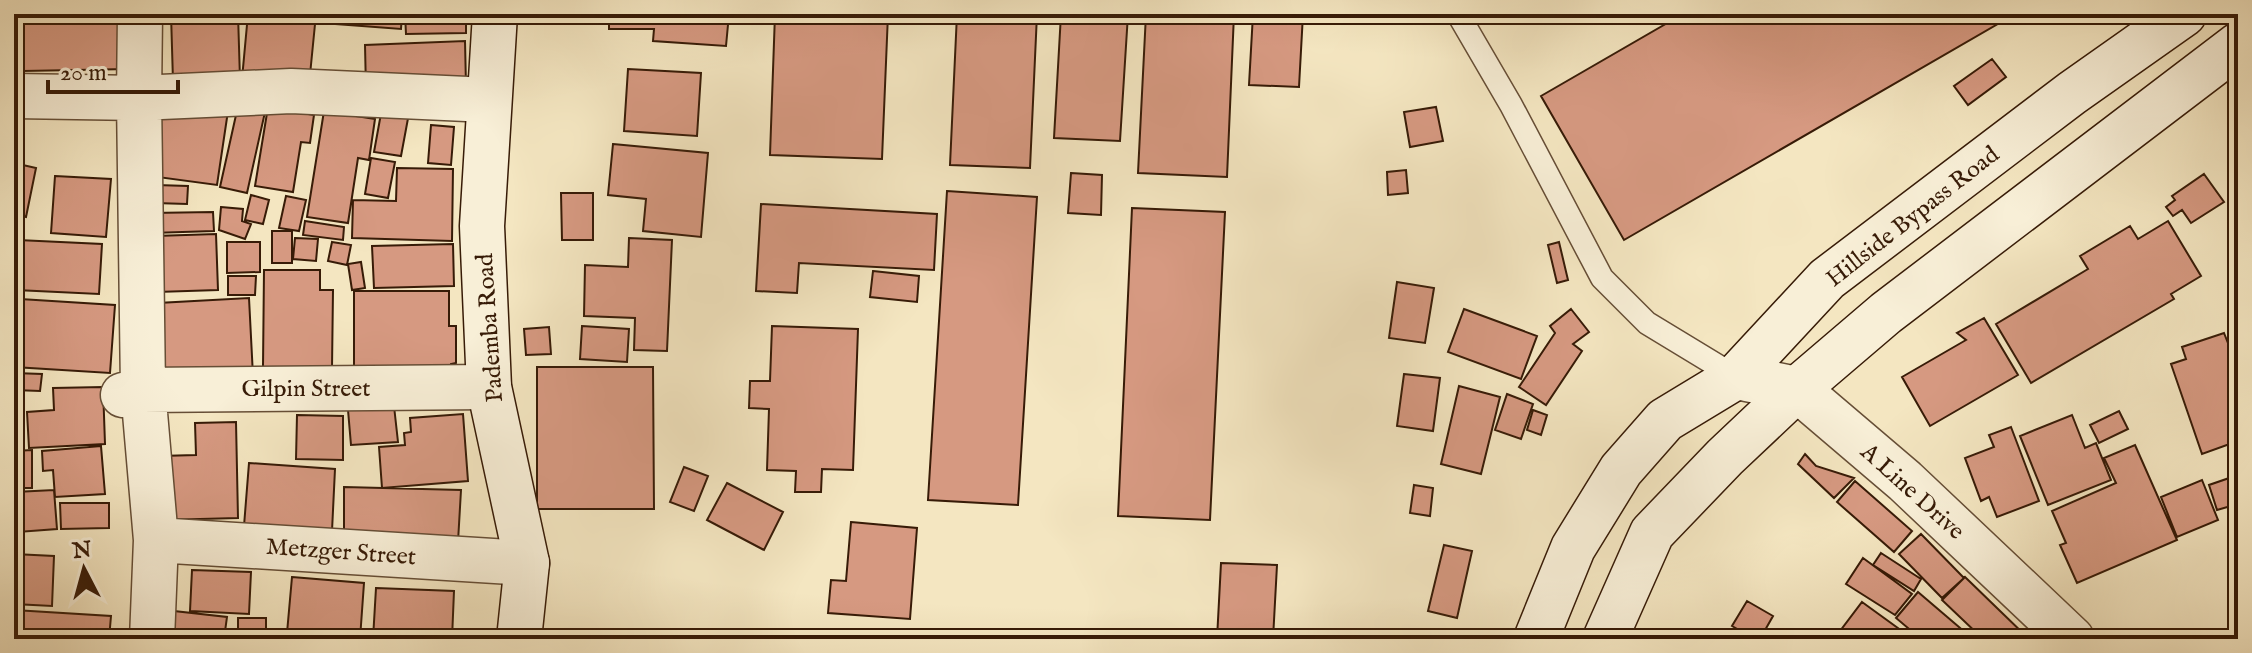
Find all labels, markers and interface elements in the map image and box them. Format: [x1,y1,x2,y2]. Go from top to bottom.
scale bar [48,44,178,94]
text: 20 m [60,58,107,89]
street label: Hillside Bypass Road [1820,140,2006,294]
street label: Pademba Road [470,252,511,403]
street label: Gilpin Street [241,374,371,405]
street label: A Line Drive [1853,436,1971,547]
north arrow [44,529,124,609]
street label: Metzger Street [265,532,417,573]
text: N [70,536,93,566]

